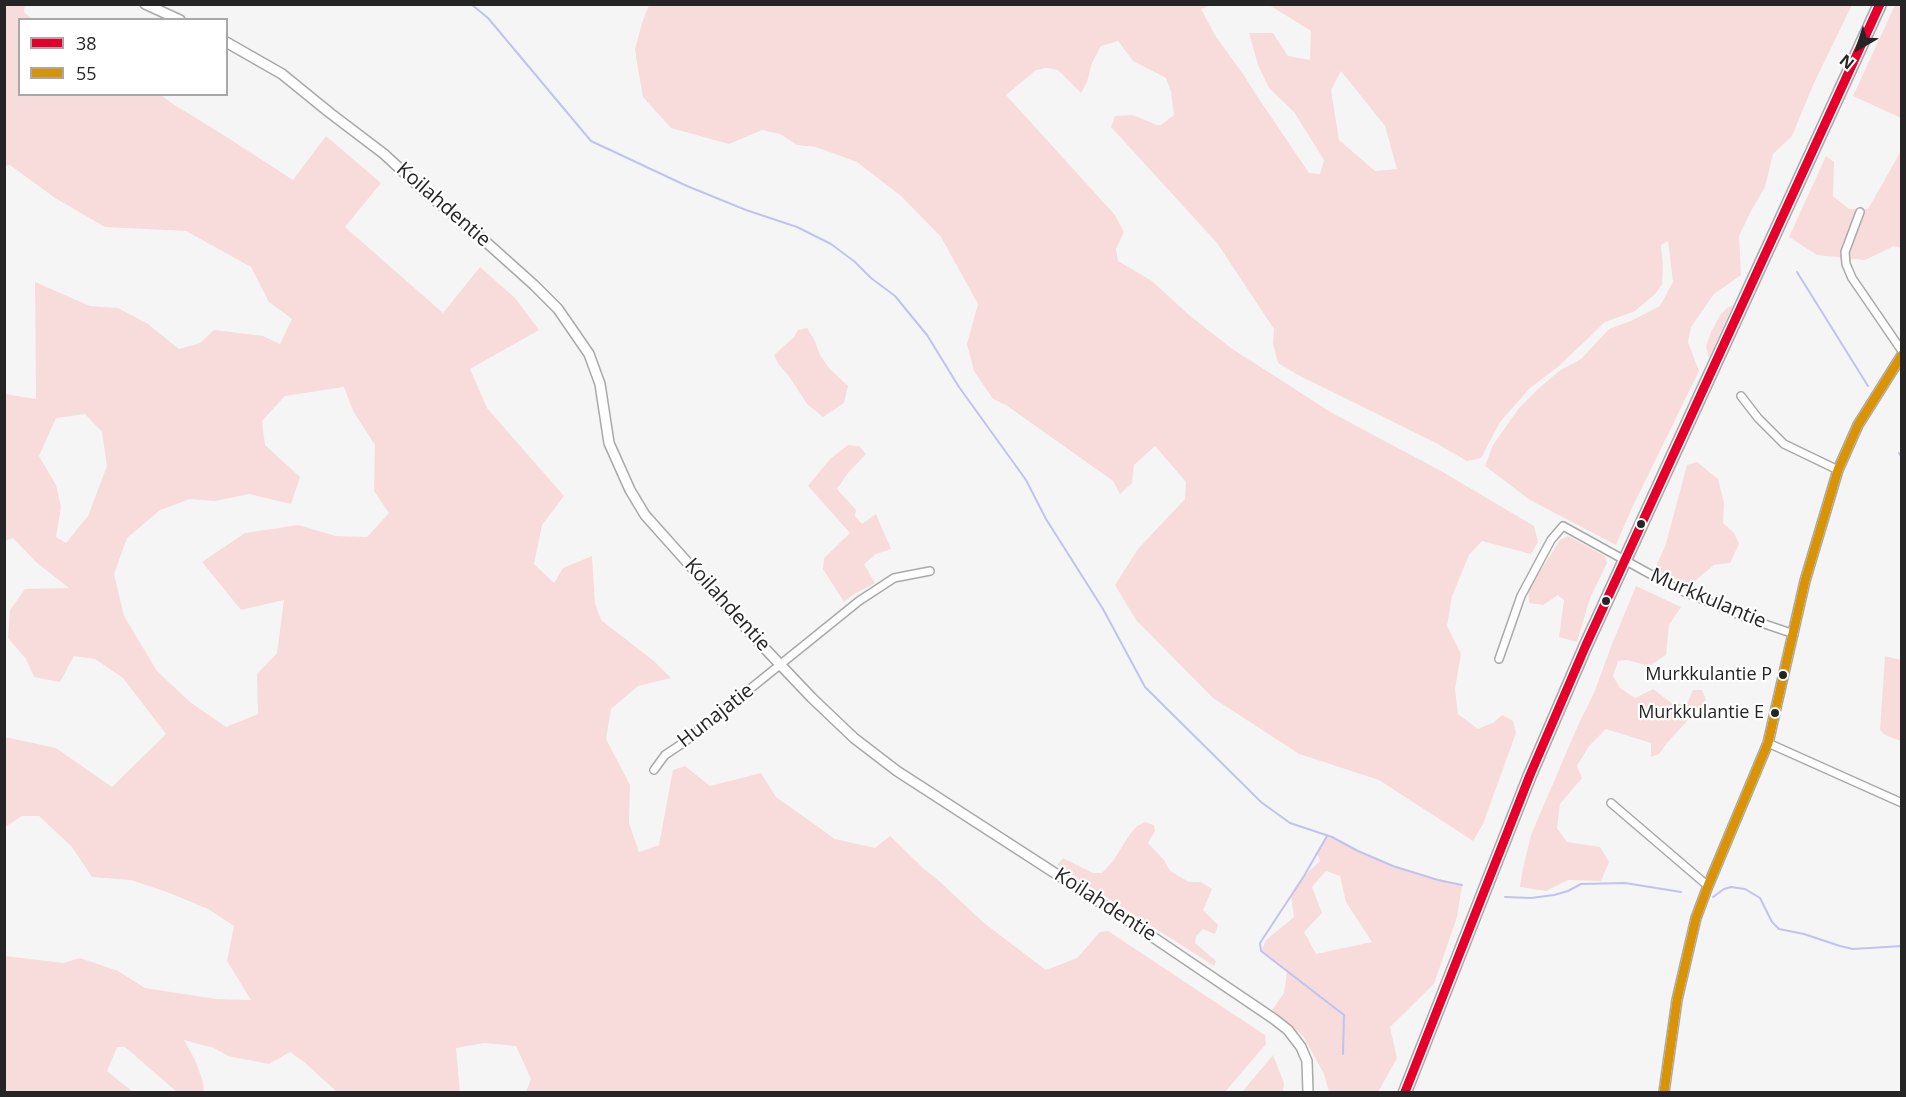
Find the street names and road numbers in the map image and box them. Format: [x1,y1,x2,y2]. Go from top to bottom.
street label: Koilahdentie [391,158,495,252]
street label: Koilahdentie [679,554,775,656]
street label: Murkkulantie [1646,564,1770,634]
street label: Hunajatie [673,679,759,753]
street label: Koilahdentie [1049,863,1161,947]

